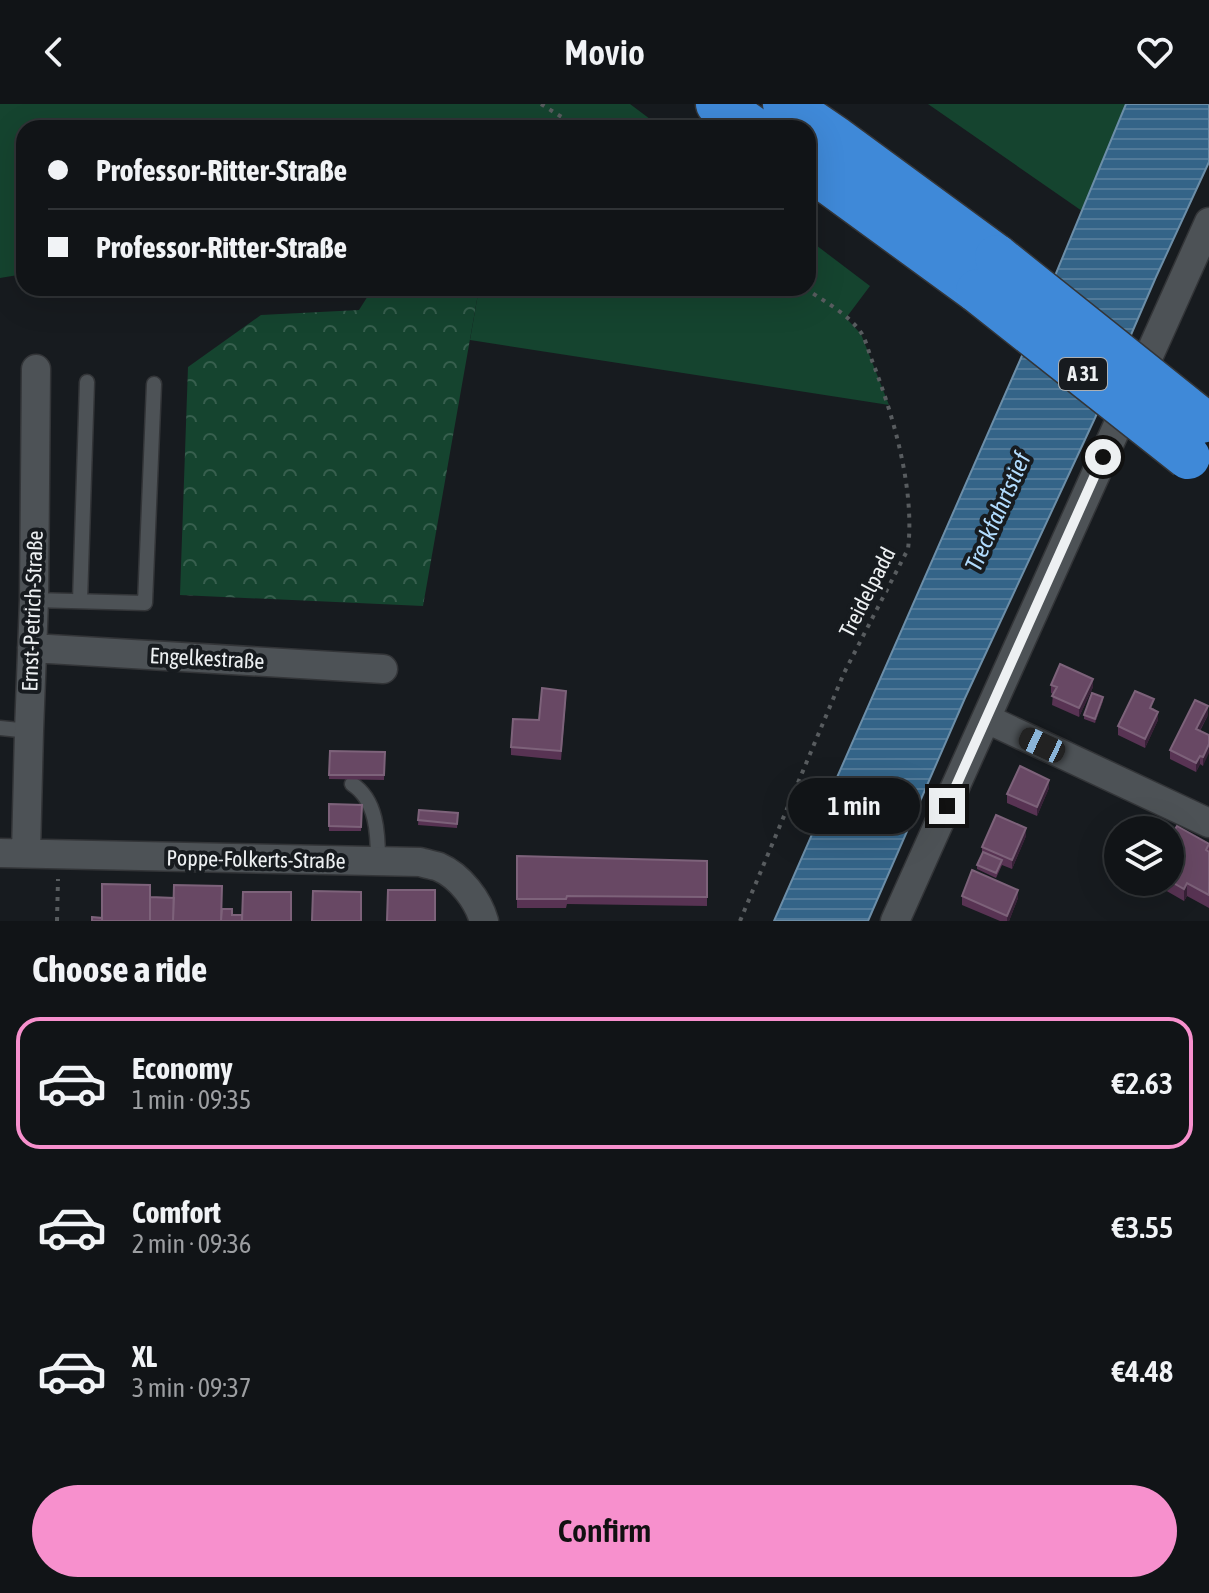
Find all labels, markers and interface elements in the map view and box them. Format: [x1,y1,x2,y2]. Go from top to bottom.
icon: back [32,30,76,74]
icon: heart [1133,30,1177,74]
text: Movio [564,31,645,73]
text: Professor-Ritter-Straße [96,153,347,187]
text: Professor-Ritter-Straße [96,230,347,264]
road number: A 31 [1059,358,1107,390]
route start [1085,439,1121,475]
water label: Treckfahrtstief [959,447,1036,575]
street label: Ernst-Petrich-Straße [16,530,48,692]
street label: Treidelpadd [833,543,901,641]
street label: Engelkestraße [149,642,265,674]
car [1015,724,1069,766]
callout: 1 min [787,778,919,834]
route end [929,788,965,824]
text: 1 min [827,791,881,821]
map controls [1104,816,1184,896]
button: layers [1104,816,1184,896]
street label: Poppe-Folkerts-Straße [166,844,346,874]
text: Choose a ride [32,948,207,990]
icon: car [36,1047,108,1119]
text: Economy [132,1051,233,1085]
text: €2.63 [1112,1066,1173,1100]
text: 1 min · 09:35 [132,1085,251,1115]
icon: car [36,1191,108,1263]
text: Comfort [132,1195,221,1229]
text: €3.55 [1112,1210,1173,1244]
text: 2 min · 09:36 [132,1229,251,1259]
icon: car [36,1335,108,1407]
text: XL [132,1339,157,1373]
text: €4.48 [1112,1354,1173,1388]
text: 3 min · 09:37 [132,1373,251,1403]
button: Confirm [32,1485,1177,1577]

